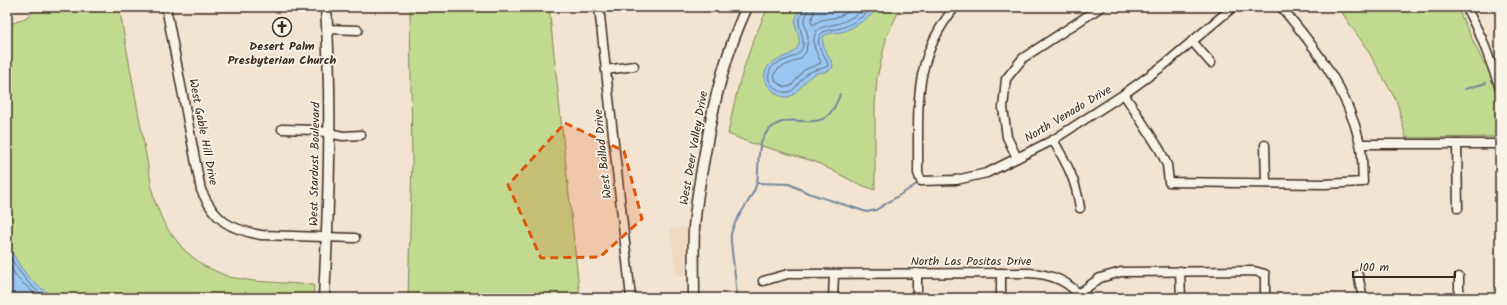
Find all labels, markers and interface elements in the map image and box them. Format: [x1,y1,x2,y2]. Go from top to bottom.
church icon: Desert Palm Presbyterian Church [271,16,293,38]
place label: Desert Palm Presbyterian Church [228,37,336,70]
street label: West Gable Hill Drive [183,77,223,188]
street label: North Venado Drive [1021,80,1116,148]
street label: West Deer Valley Drive [675,89,713,206]
street label: West Stardust Boulevard [304,101,326,226]
street label: West Ballad Drive [589,108,617,200]
street label: North Las Positas Drive [911,252,1032,271]
scale bar [1353,253,1455,279]
text: 100 m [1359,258,1390,277]

